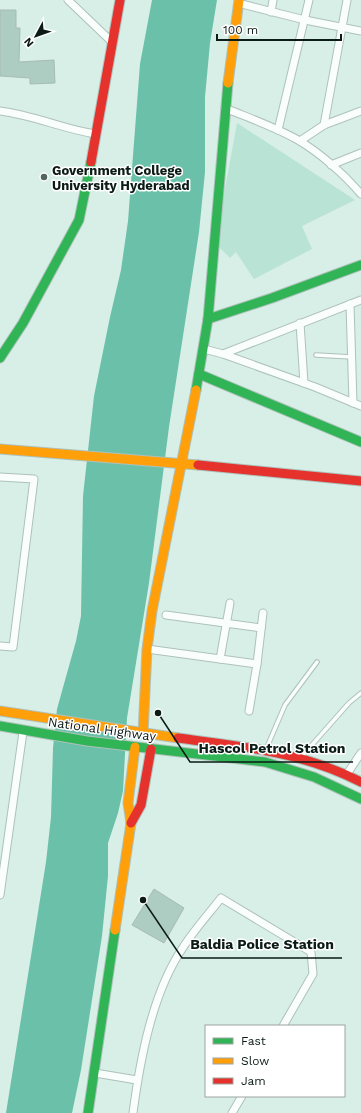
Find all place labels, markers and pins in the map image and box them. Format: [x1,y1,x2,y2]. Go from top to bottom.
place label: Government College University Hyderabad [52,163,190,193]
marker: Government College University Hyderabad [39,172,49,182]
callout: Hascol Petrol Station [190,736,353,762]
callout: Baldia Police Station [182,932,342,958]

